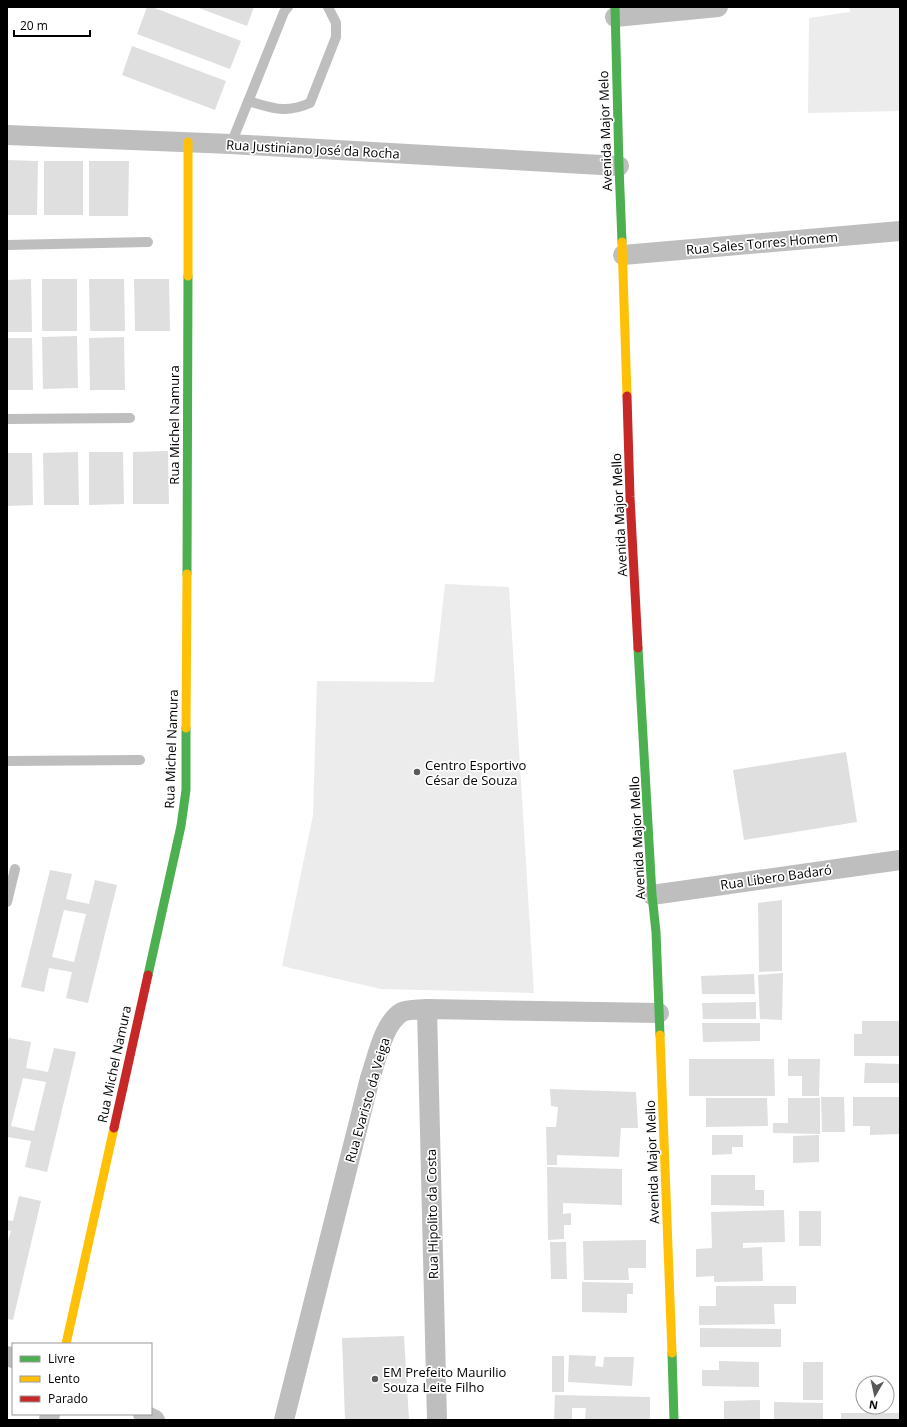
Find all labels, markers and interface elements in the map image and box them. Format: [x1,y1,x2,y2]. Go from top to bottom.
scale bar [14,12,90,38]
text: 20 m [20,17,48,34]
street label: Avenida Major Melo [594,70,616,192]
street label: Rua Justiniano José da Rocha [226,135,400,163]
street label: Rua Sales Torres Homem [685,227,839,259]
street label: Rua Michel Namura [165,365,183,485]
street label: Avenida Major Mello [607,452,631,577]
street label: Rua Michel Namura [160,689,182,809]
place label: Centro Esportivo César de Souza [425,756,527,789]
marker: Centro Esportivo César de Souza [412,767,422,777]
street label: Avenida Major Mello [625,775,649,900]
street label: Rua Libero Badaró [719,860,833,894]
street label: Rua Michel Namura [93,1004,135,1124]
street label: Rua Evaristo da Veiga [341,1035,393,1165]
street label: Avenida Major Mello [641,1100,663,1224]
street label: Rua Hipolito da Costa [422,1149,442,1279]
legend [12,1343,152,1415]
text: Livre [48,1350,75,1367]
place label: EM Prefeito Maurilio Souza Leite Filho [383,1363,507,1396]
text: Lento [48,1370,80,1387]
marker: EM Prefeito Maurilio Souza Leite Filho [370,1374,380,1384]
north arrow [855,1375,895,1415]
text: Parado [48,1390,88,1407]
text: N [868,1397,879,1413]

